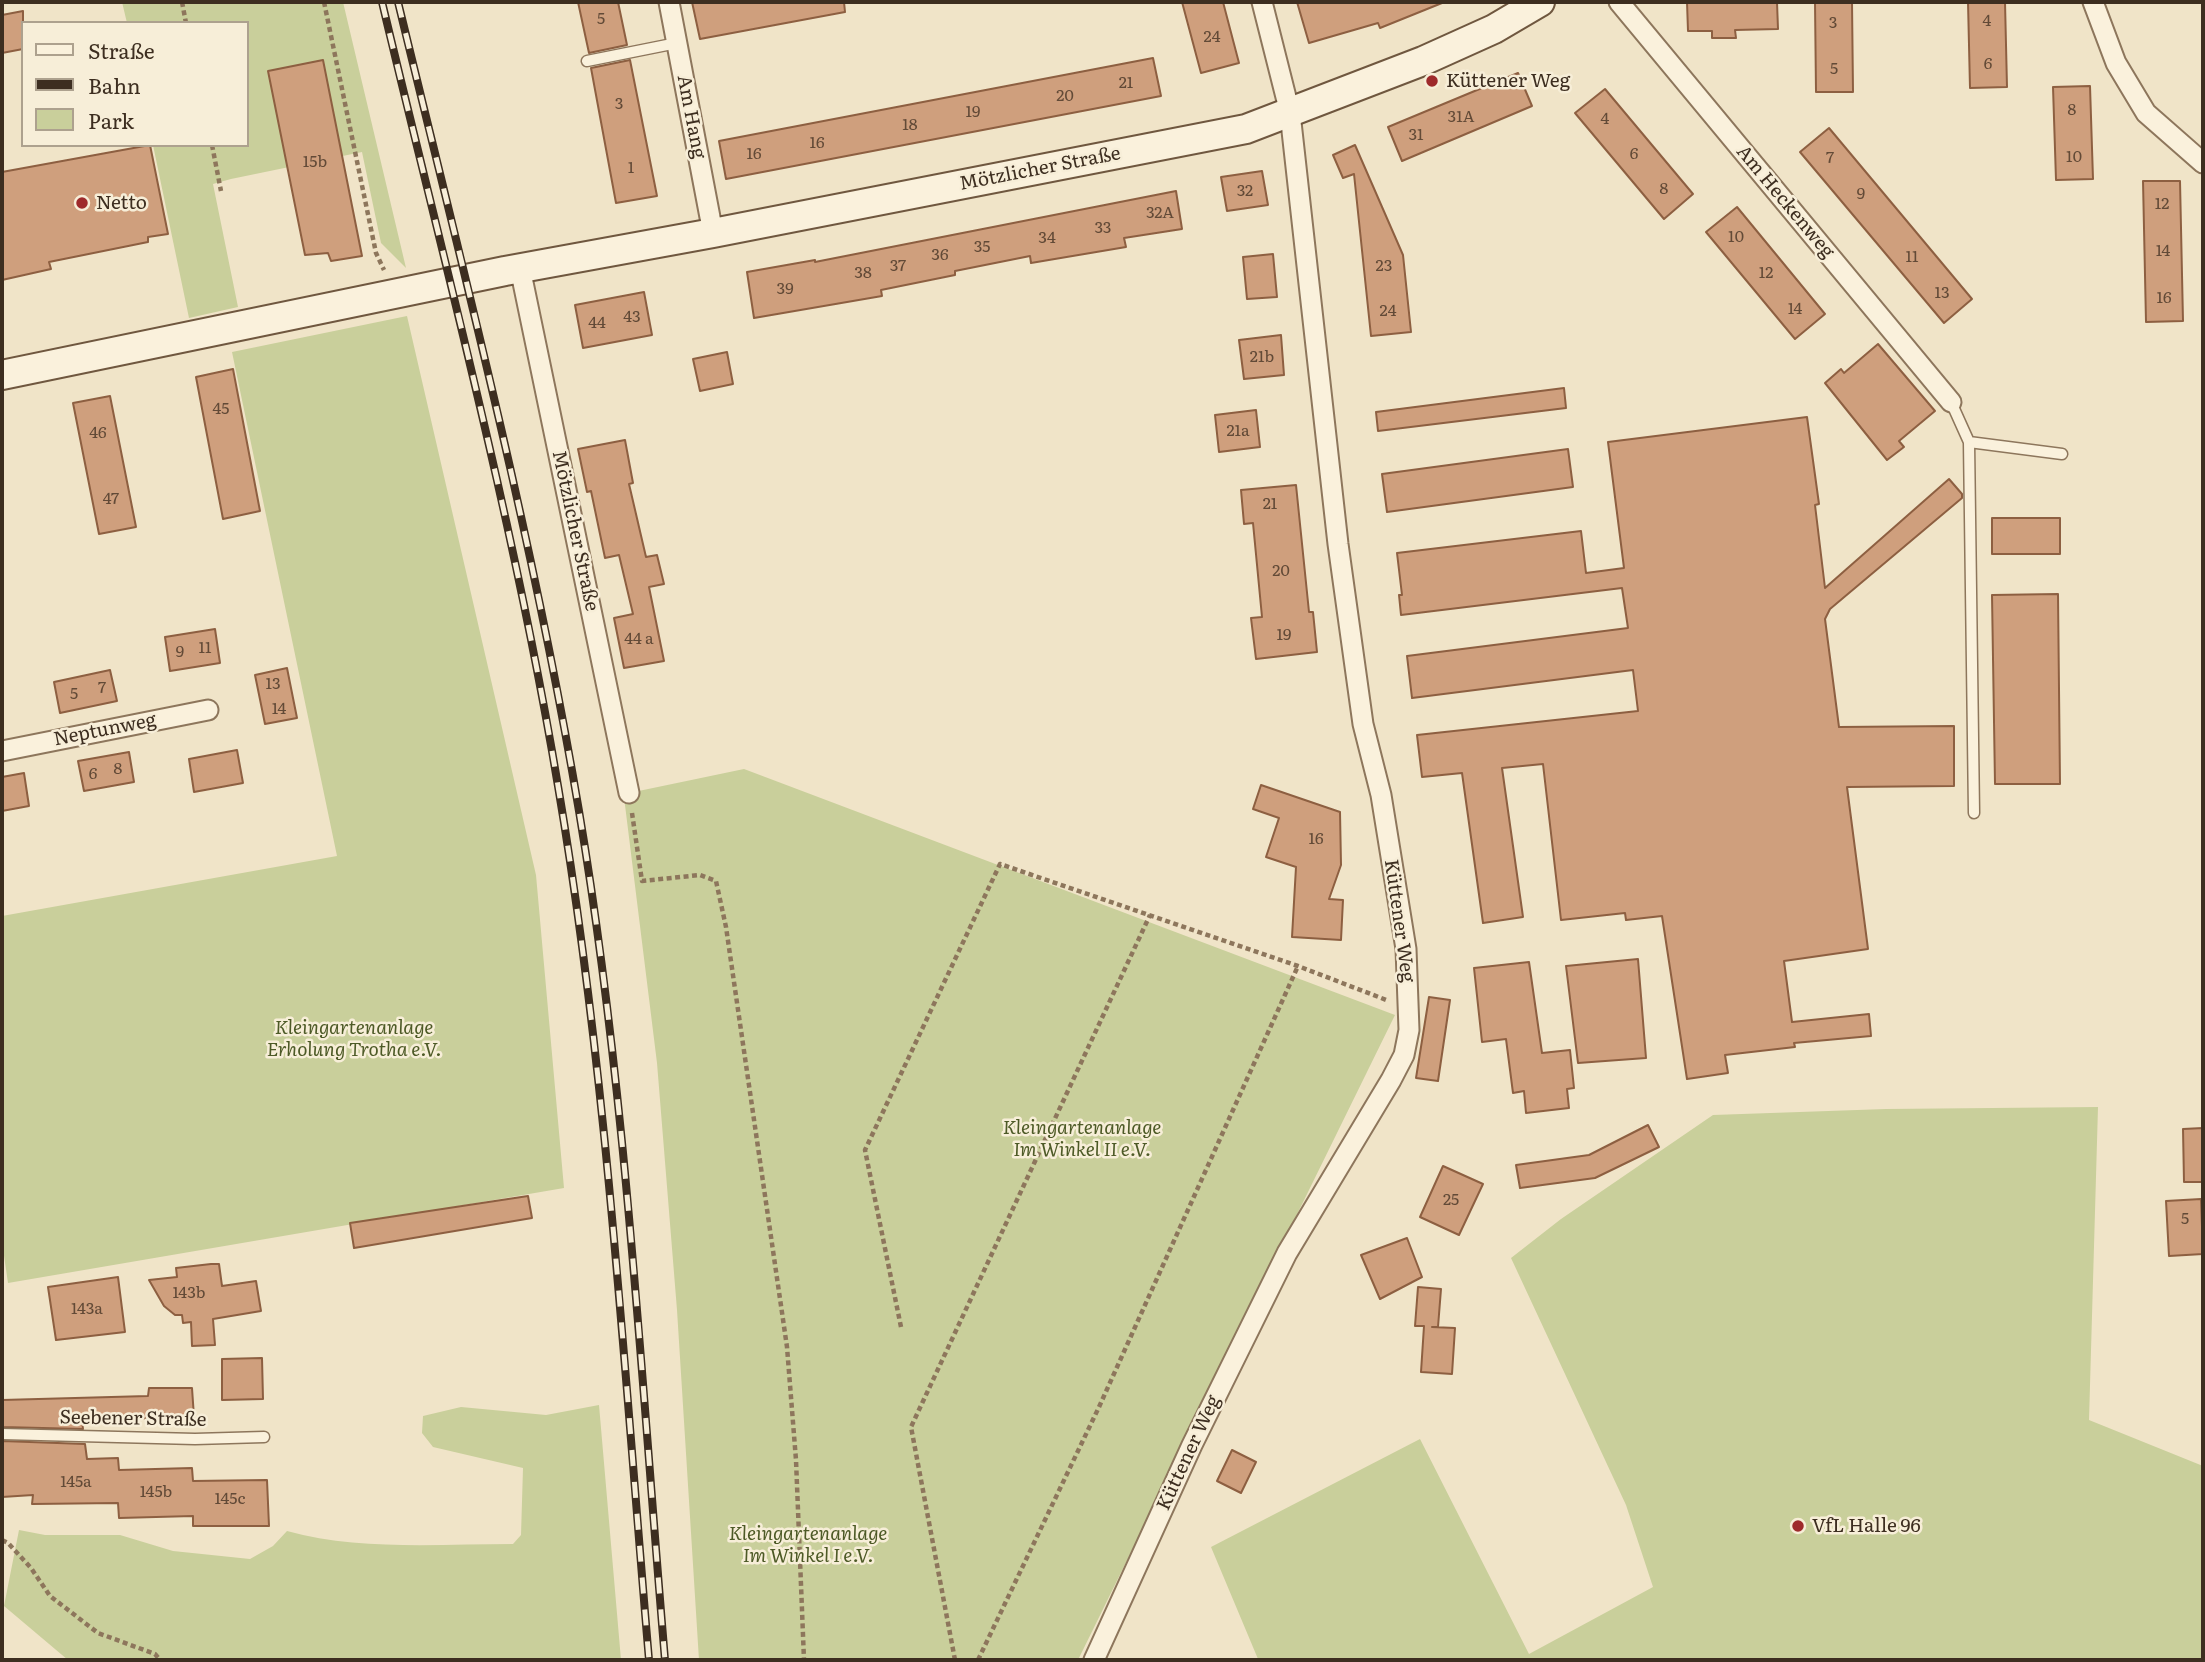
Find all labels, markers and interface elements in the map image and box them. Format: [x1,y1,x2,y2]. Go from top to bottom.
house number: 5 [597,9,605,29]
house number: 4 [1983,11,1991,31]
house number: 3 [1829,13,1837,33]
legend [21,21,248,147]
house number: 24 [1204,27,1220,47]
text: Straße [88,34,155,65]
house number: 6 [1984,54,1992,74]
house number: 5 [1830,59,1838,79]
text: Bahn [88,69,141,100]
place label: Küttener Weg [1446,70,1570,92]
street label: Am Hang [672,73,710,161]
house number: 21 [1119,73,1133,93]
marker: Küttener Weg [1424,73,1440,89]
house number: 20 [1056,86,1074,106]
house number: 3 [615,94,623,114]
house number: 8 [2068,100,2076,120]
house number: 19 [966,102,980,122]
text: Park [88,104,134,135]
house number: 31A [1448,107,1474,127]
house number: 4 [1601,109,1609,129]
house number: 18 [902,115,918,135]
house number: 31 [1408,125,1424,145]
house number: 16 [809,133,825,153]
street label: Am Heckenweg [1731,141,1839,263]
street label: Mötzlicher Straße [957,142,1123,196]
house number: 16 [746,144,762,164]
house number: 6 [1630,144,1638,164]
house number: 10 [2066,147,2082,167]
house number: 7 [1826,148,1834,168]
house number: 15b [303,152,327,172]
house number: 1 [628,158,634,178]
house number: 8 [1660,179,1668,199]
house number: 32 [1237,181,1253,201]
house number: 9 [1857,184,1865,204]
place label: Netto [96,192,147,214]
house number: 12 [2155,194,2169,214]
marker: Netto [74,195,90,211]
house number: 32A [1146,203,1174,223]
house number: 33 [1095,218,1111,238]
house number: 10 [1728,227,1744,247]
house number: 34 [1038,228,1056,248]
house number: 35 [974,237,990,257]
house number: 14 [2156,241,2170,261]
house number: 36 [931,245,949,265]
house number: 11 [1905,247,1919,267]
house number: 37 [890,256,906,276]
house number: 23 [1376,256,1392,276]
house number: 38 [854,263,872,283]
house number: 12 [1759,263,1773,283]
house number: 39 [776,279,794,299]
house number: 13 [1934,283,1950,303]
house number: 16 [2156,288,2172,308]
house number: 14 [1788,299,1802,319]
house number: 24 [1380,301,1396,321]
house number: 43 [623,307,641,327]
house number: 44 [588,313,606,333]
house number: 21b [1250,347,1274,367]
house number: 45 [213,399,229,419]
house number: 21a [1226,421,1250,441]
house number: 46 [89,423,107,443]
street label: Mötzlicher Straße [547,449,603,613]
house number: 47 [103,489,119,509]
house number: 21 [1263,494,1277,514]
house number: 20 [1272,561,1290,581]
house number: 19 [1277,625,1291,645]
house number: 44 a [624,629,654,649]
house number: 11 [198,638,212,658]
house number: 9 [176,642,184,662]
house number: 13 [265,674,281,694]
house number: 7 [98,678,106,698]
house number: 5 [70,684,78,704]
house number: 14 [272,699,286,719]
street label: Neptunweg [52,709,158,751]
house number: 8 [114,759,122,779]
house number: 6 [89,764,97,784]
house number: 16 [1308,829,1324,849]
street label: Küttener Weg [1379,858,1419,984]
park label: Kleingartenanlage Erholung Trotha e.V. [267,1017,441,1061]
park label: Kleingartenanlage Im Winkel II e.V. [1003,1117,1161,1161]
house number: 25 [1443,1190,1459,1210]
house number: 5 [2181,1209,2189,1229]
house number: 143b [172,1283,206,1303]
house number: 143a [71,1299,103,1319]
street label: Küttener Weg [1152,1392,1226,1514]
street label: Seebener Straße [59,1406,207,1432]
house number: 145a [60,1472,92,1492]
house number: 145b [140,1482,172,1502]
house number: 145c [215,1489,245,1509]
place label: VfL Halle 96 [1812,1515,1921,1537]
marker: VfL Halle 96 [1790,1518,1806,1534]
park label: Kleingartenanlage Im Winkel I e.V. [729,1523,887,1567]

